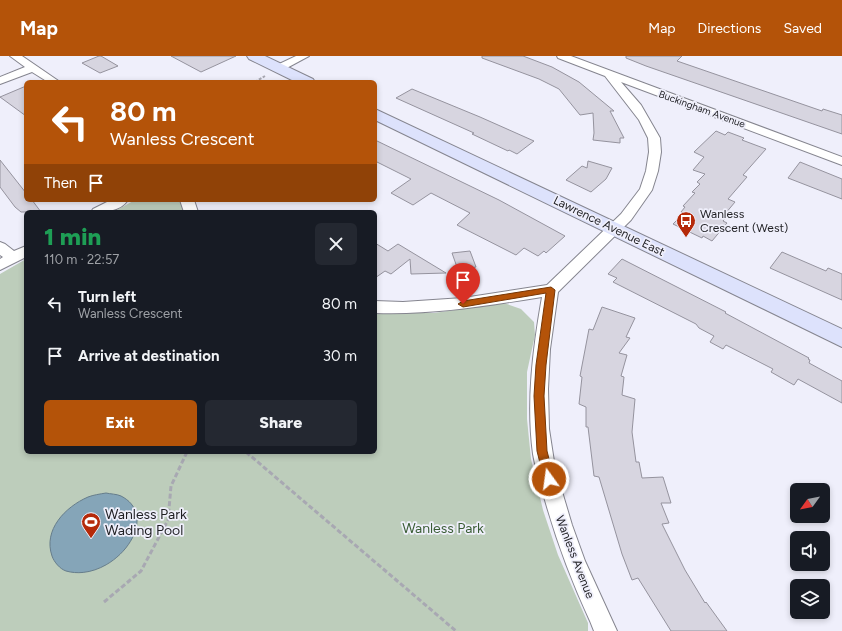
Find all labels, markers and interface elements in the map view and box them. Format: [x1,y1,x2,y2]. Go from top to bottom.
text: Map [20,17,58,40]
text: Map [648,20,676,37]
text: Directions [698,20,761,37]
text: Saved [783,20,822,37]
street label: Buckingham Avenue [657,87,748,131]
text: 80 m [110,94,176,128]
icon: left [44,96,96,148]
text: Wanless Crescent [110,128,254,150]
icon: arrive [85,172,107,194]
text: Then [44,174,77,192]
street label: Lawrence Avenue East [551,193,667,259]
place label: Wanless Crescent (West) [700,207,788,235]
bus stop icon: Wanless Crescent (West) [675,210,697,238]
text: 1 min [44,222,101,251]
button: close [315,223,357,265]
text: 110 m · 22:57 [44,252,119,267]
pin [446,263,480,304]
icon: arrive [452,269,474,291]
text: Turn left [78,288,136,306]
icon: left [44,293,66,315]
text: 80 m [322,295,357,313]
text: Wanless Crescent [78,306,182,321]
icon: arrive [44,345,66,367]
text: Arrive at destination [78,347,219,365]
text: 30 m [323,347,357,365]
button: Exit [44,400,197,446]
button: Share [205,400,357,446]
position arrow [528,458,570,500]
north arrow [790,483,830,523]
map controls [790,483,830,619]
place label: Wanless Park Wading Pool [105,506,187,539]
sports icon: Wanless Park Wading Pool [80,511,102,539]
street label: Wanless Avenue [553,514,597,601]
park label: Wanless Park [402,520,484,537]
button: sound [790,531,830,571]
button: layers [790,579,830,619]

